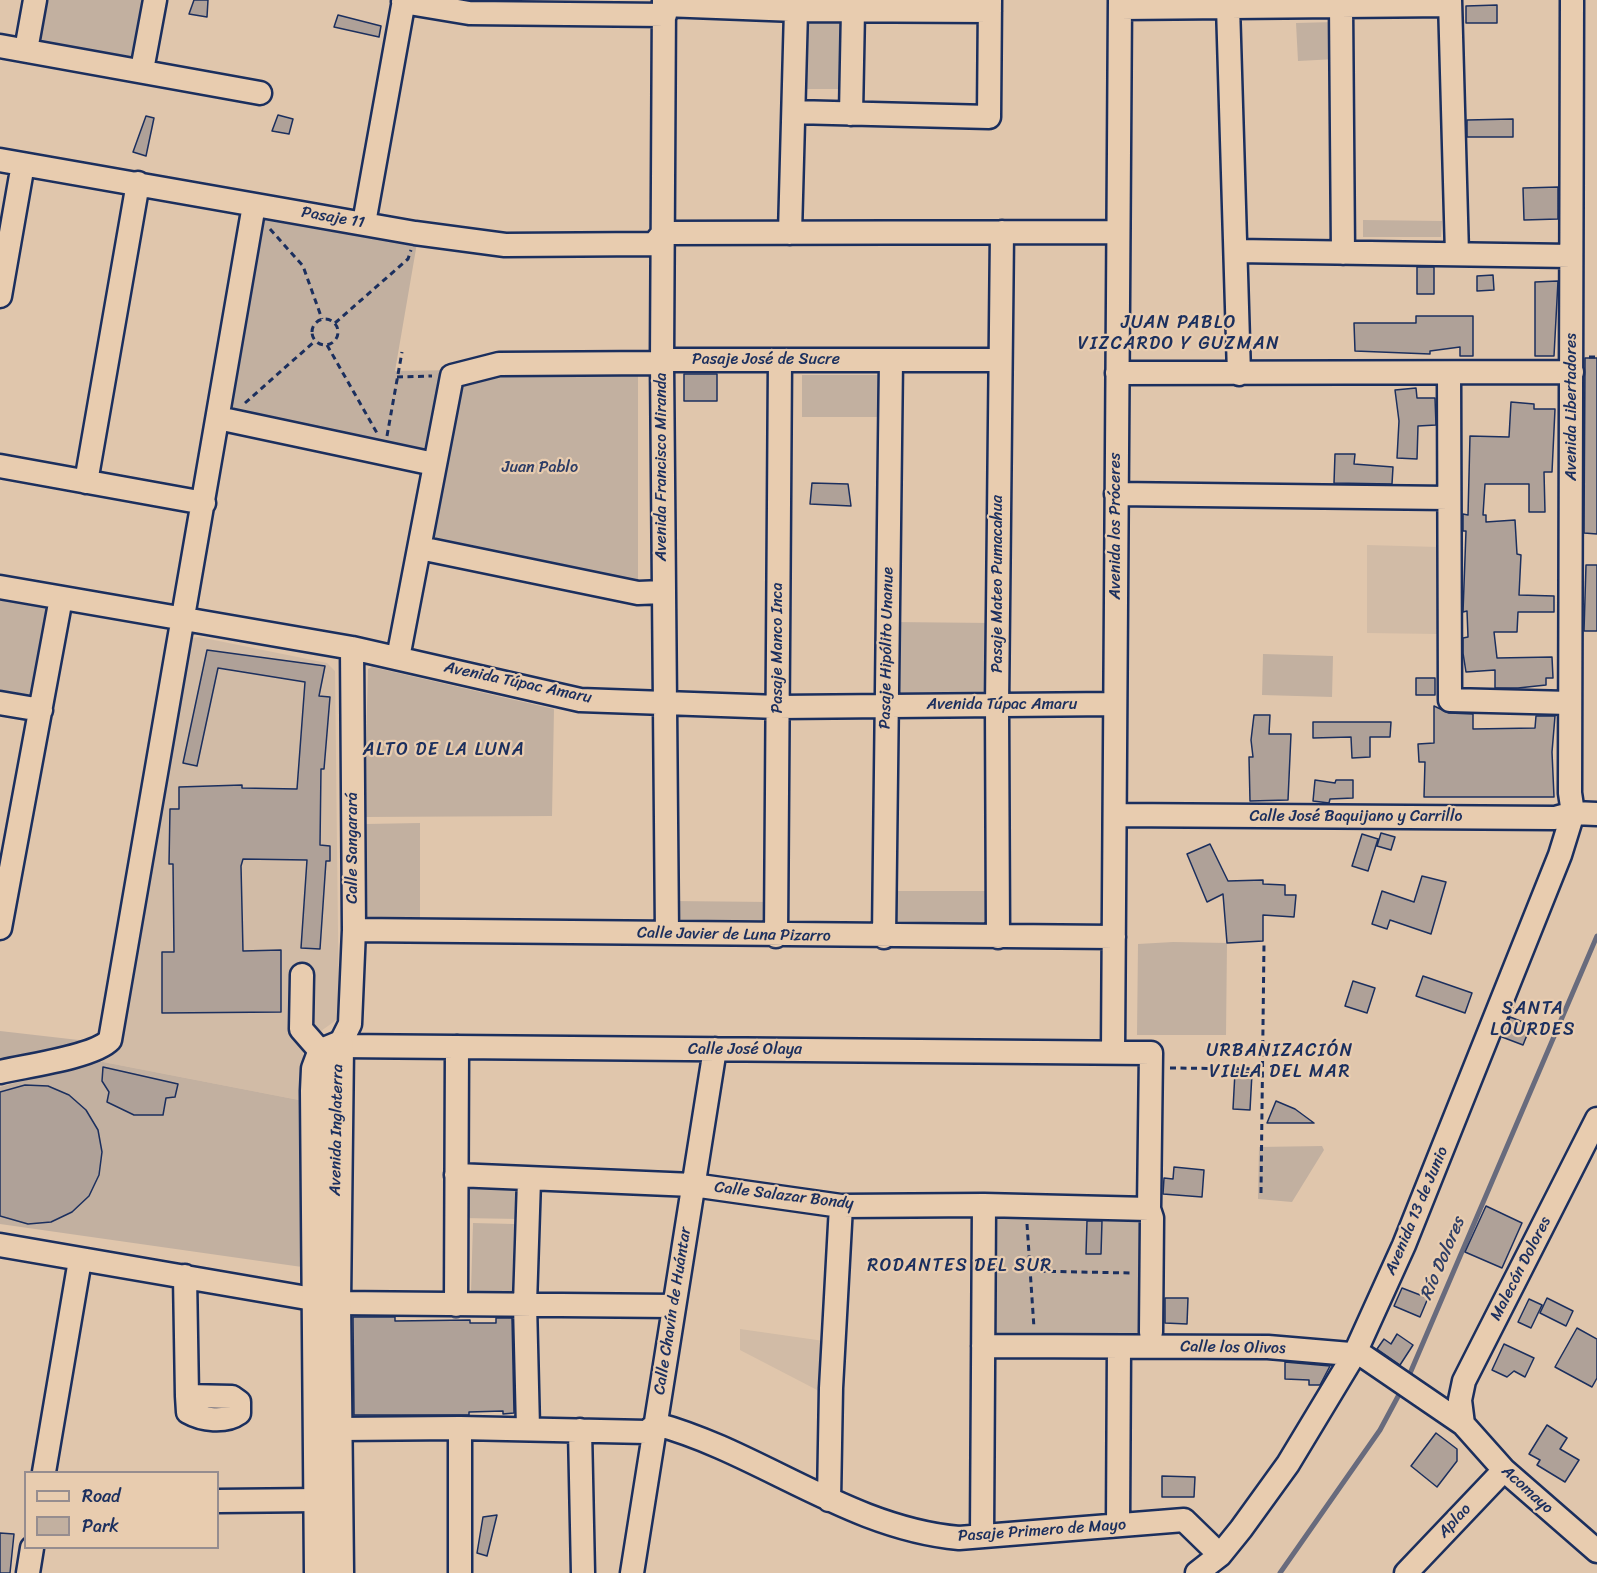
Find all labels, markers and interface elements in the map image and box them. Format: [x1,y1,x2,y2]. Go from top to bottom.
street label: Pasaje 11 [300,203,366,233]
district label: JUAN PABLO VIZCARDO Y GUZMAN [1078,312,1280,354]
street label: Avenida Libertadores [1562,333,1582,481]
street label: Pasaje José de Sucre [692,350,840,370]
street label: Avenida Francisco Miranda [652,373,672,561]
street label: Avenida los Próceres [1106,453,1126,599]
park label: Juan Pablo [502,458,578,478]
street label: Pasaje Mateo Pumacahua [988,495,1008,673]
street label: Pasaje Hipólito Unanue [876,567,898,729]
street label: Pasaje Manco Inca [768,582,788,714]
street label: Avenida Túpac Amaru [442,658,594,708]
street label: Avenida Túpac Amaru [927,695,1077,715]
district label: ALTO DE LA LUNA [363,739,525,761]
street label: Calle Sangarará [343,792,363,904]
street label: Calle José Baquijano y Carrillo [1249,807,1463,827]
street label: Calle Javier de Luna Pizarro [637,924,831,946]
district label: SANTA LOURDES [1490,998,1576,1040]
street label: Calle José Olaya [688,1040,802,1060]
district label: URBANIZACIÓN VILLA DEL MAR [1208,1040,1352,1082]
street label: Avenida Inglaterra [326,1064,348,1196]
street label: Avenida 13 de Junio [1381,1144,1453,1278]
street label: Calle Salazar Bondy [713,1178,855,1214]
street label: Malecón Dolores [1487,1214,1555,1324]
water label: Río Dolores [1416,1215,1470,1303]
street label: Calle Chavín de Huántar [650,1226,696,1396]
district label: RODANTES DEL SUR [867,1255,1053,1277]
street label: Calle los Olivos [1180,1337,1286,1359]
street label: Acomayo [1497,1462,1557,1518]
legend [24,1471,219,1549]
text: Road [82,1480,121,1512]
street label: Aplao [1434,1500,1476,1542]
text: Park [82,1510,119,1542]
street label: Pasaje Primero de Mayo [957,1516,1127,1546]

